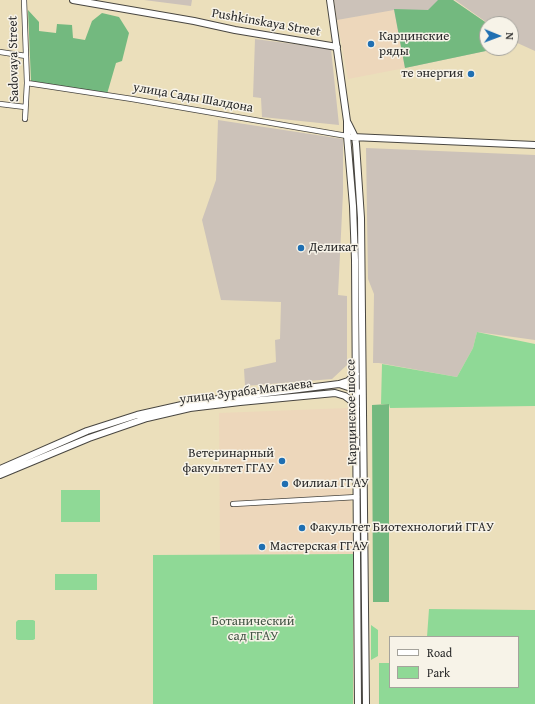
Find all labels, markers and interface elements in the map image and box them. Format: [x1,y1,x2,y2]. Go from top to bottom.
street label: Pushkinskaya Street [210,6,322,40]
street label: Sadovaya Street [5,16,23,102]
north arrow [479,16,519,56]
place label: Карцинские ряды [379,29,449,60]
text: N [502,32,518,40]
marker: Карцинские ряды [366,39,376,49]
place label: те энергия [401,66,463,82]
marker: те энергия [466,69,476,79]
street label: улица Сады Шалдона [132,80,254,116]
place label: Деликат [309,240,358,256]
marker: Деликат [296,243,306,253]
street label: Карцинское шоссе [343,359,361,465]
street label: улица Зураба Магкаева [179,376,313,408]
place label: Ветеринарный факультет ГГАУ [182,446,274,477]
marker: Ветеринарный факультет ГГАУ [277,456,287,466]
place label: Филиал ГГАУ [293,476,369,492]
marker: Филиал ГГАУ [280,479,290,489]
place label: Факультет Биотехнологий ГГАУ [310,520,494,536]
marker: Факультет Биотехнологий ГГАУ [297,523,307,533]
place label: Мастерская ГГАУ [270,539,368,555]
marker: Мастерская ГГАУ [257,542,267,552]
park label: Ботанический сад ГГАУ [212,614,294,645]
legend [389,636,519,688]
text: Road [427,644,452,661]
text: Park [427,664,450,681]

